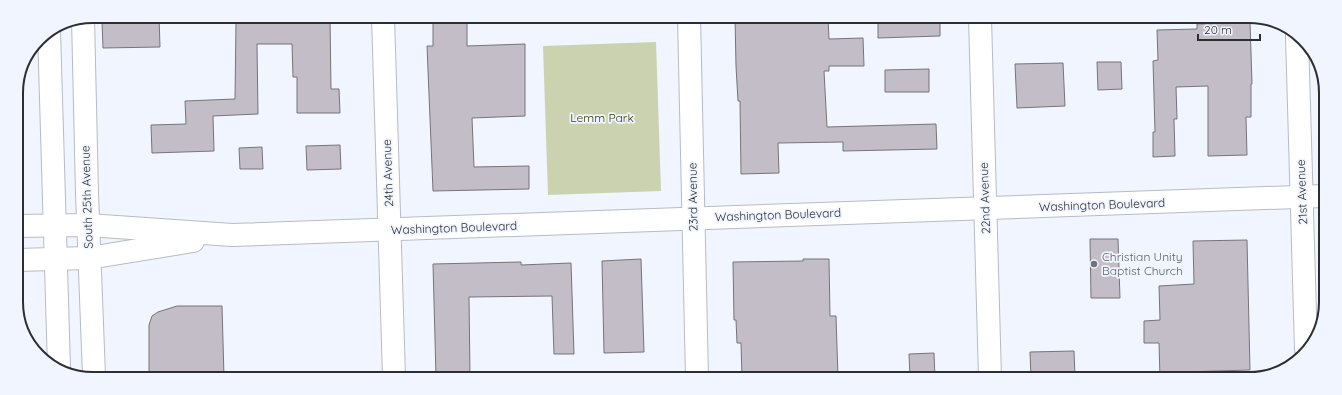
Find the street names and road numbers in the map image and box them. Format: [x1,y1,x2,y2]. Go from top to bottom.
street label: 24th Avenue [379,139,396,207]
street label: South 25th Avenue [77,145,96,249]
street label: 21st Avenue [1293,159,1310,225]
street label: 23rd Avenue [684,162,701,232]
street label: 22nd Avenue [976,162,993,234]
street label: Washington Boulevard [1039,195,1165,214]
street label: Washington Boulevard [715,205,841,224]
street label: Washington Boulevard [391,218,517,237]

